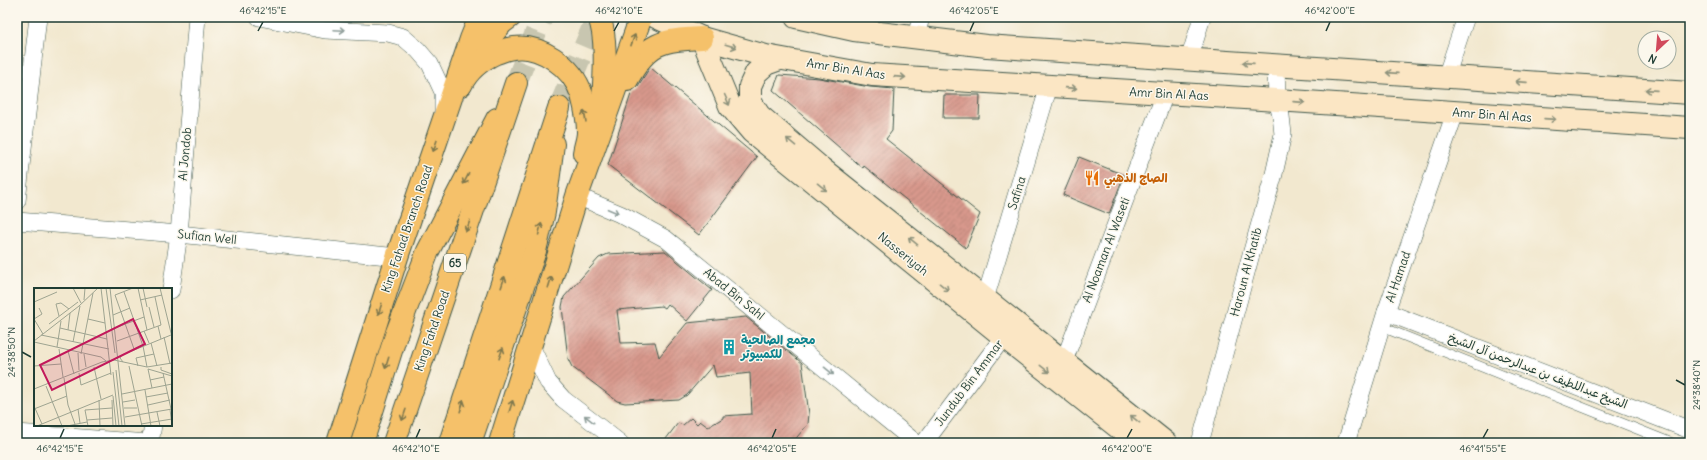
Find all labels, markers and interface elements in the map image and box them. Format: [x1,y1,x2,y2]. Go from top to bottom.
text: 46°42'15"E [240,4,287,17]
text: 46°42'10"E [595,4,643,17]
text: 46°42'05"E [949,4,999,17]
text: 46°42'00"E [1305,4,1355,17]
one-way arrow [332,27,345,34]
north arrow [1637,30,1677,70]
one-way arrow [629,34,637,46]
one-way arrow [724,43,737,50]
text: N [1646,51,1659,67]
street label: Amr Bin Al Aas [806,55,887,82]
one-way arrow [1242,60,1255,67]
one-way arrow [1386,70,1399,77]
one-way arrow [893,73,906,80]
one-way arrow [1515,78,1528,85]
one-way arrow [1064,84,1077,91]
street label: Amr Bin Al Aas [1129,84,1209,103]
one-way arrow [1645,87,1658,94]
one-way arrow [724,93,731,105]
one-way arrow [1292,98,1305,105]
street label: Amr Bin Al Aas [1452,104,1532,125]
one-way arrow [581,110,589,123]
one-way arrow [1543,115,1556,123]
street label: Al Jondob [175,126,194,181]
one-way arrow [785,137,796,146]
one-way arrow [431,140,438,153]
street label: King Fahad Branch Road [378,163,435,295]
restaurant icon: الصاج الذهبي [1083,169,1101,187]
place label: الصاج الذهبي [1104,170,1168,189]
one-way arrow [461,173,469,185]
street label: Safina [1004,174,1029,211]
one-way arrow [816,183,827,192]
street label: Al Noaman Al Waseti [1079,195,1133,305]
one-way arrow [607,207,619,215]
one-way arrow [463,219,471,231]
one-way arrow [537,223,544,236]
street label: Haroun Al Khatib [1226,225,1265,318]
street label: Sufian Well [177,226,237,247]
street label: Nasseriyah [875,229,932,279]
one-way arrow [908,237,919,246]
street label: Al Hamad [1382,249,1413,304]
road number: 65 [444,254,466,272]
street label: Abad Bin Sahl [701,264,768,323]
one-way arrow [547,276,555,288]
one-way arrow [499,277,507,289]
one-way arrow [938,283,949,292]
inset map [34,288,172,426]
street label: King Fahd Road [411,288,452,373]
one-way arrow [376,303,383,316]
text: 24°38'50"N [5,327,18,377]
street label: الشيخ عبداللطيف بن عبدالرحمن آل الشيخ [1446,329,1630,414]
place label: مجمع الصالحية للكمبيوتر [740,332,816,362]
street label: Jundub Bin Ammar [931,336,1006,429]
building icon: مجمع الصالحية للكمبيوتر [720,338,738,356]
one-way arrow [498,347,505,360]
one-way arrow [383,357,391,369]
text: 24°38'40"N [1690,360,1703,410]
one-way arrow [1040,365,1051,373]
one-way arrow [823,367,834,376]
one-way arrow [459,400,467,412]
one-way arrow [508,400,516,412]
one-way arrow [400,409,407,422]
one-way arrow [1130,414,1141,423]
one-way arrow [584,415,595,423]
text: 46°42'15"E [37,442,84,455]
text: 46°42'10"E [392,442,440,455]
text: 46°42'05"E [747,442,797,455]
text: 46°42'00"E [1102,442,1152,455]
text: 46°41'55"E [1459,442,1507,455]

